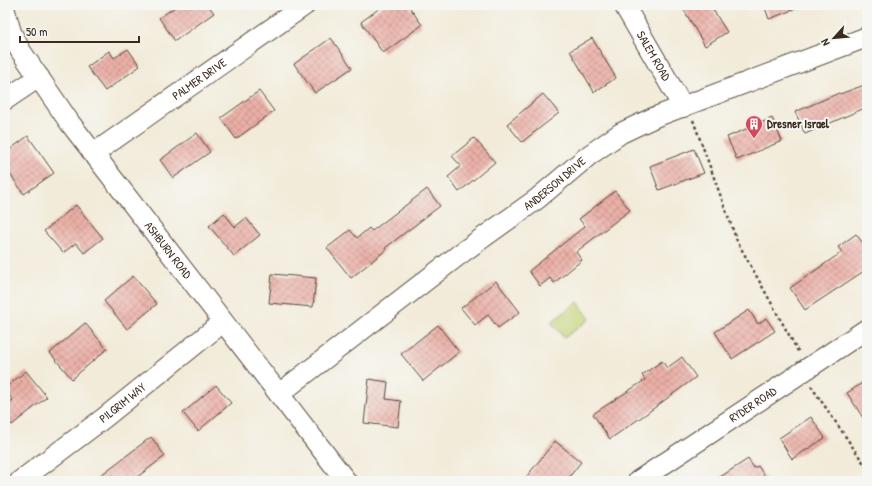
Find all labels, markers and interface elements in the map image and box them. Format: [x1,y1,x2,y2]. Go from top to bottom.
scale bar [20,18,139,44]
north arrow [814,18,854,58]
text: 50 m [26,23,47,40]
street label: SALEM ROAD [633,28,675,84]
text: N [817,37,833,48]
street label: PALMER DRIVE [168,53,230,104]
building icon: Dresner Israel [744,114,764,139]
place label: Dresner Israel [767,115,830,132]
street label: ANDERSON DRIVE [520,152,590,214]
street label: ASHBURN ROAD [141,218,196,282]
street label: PILGRIM WAY [96,378,150,427]
street label: RYDER ROAD [726,382,780,426]

